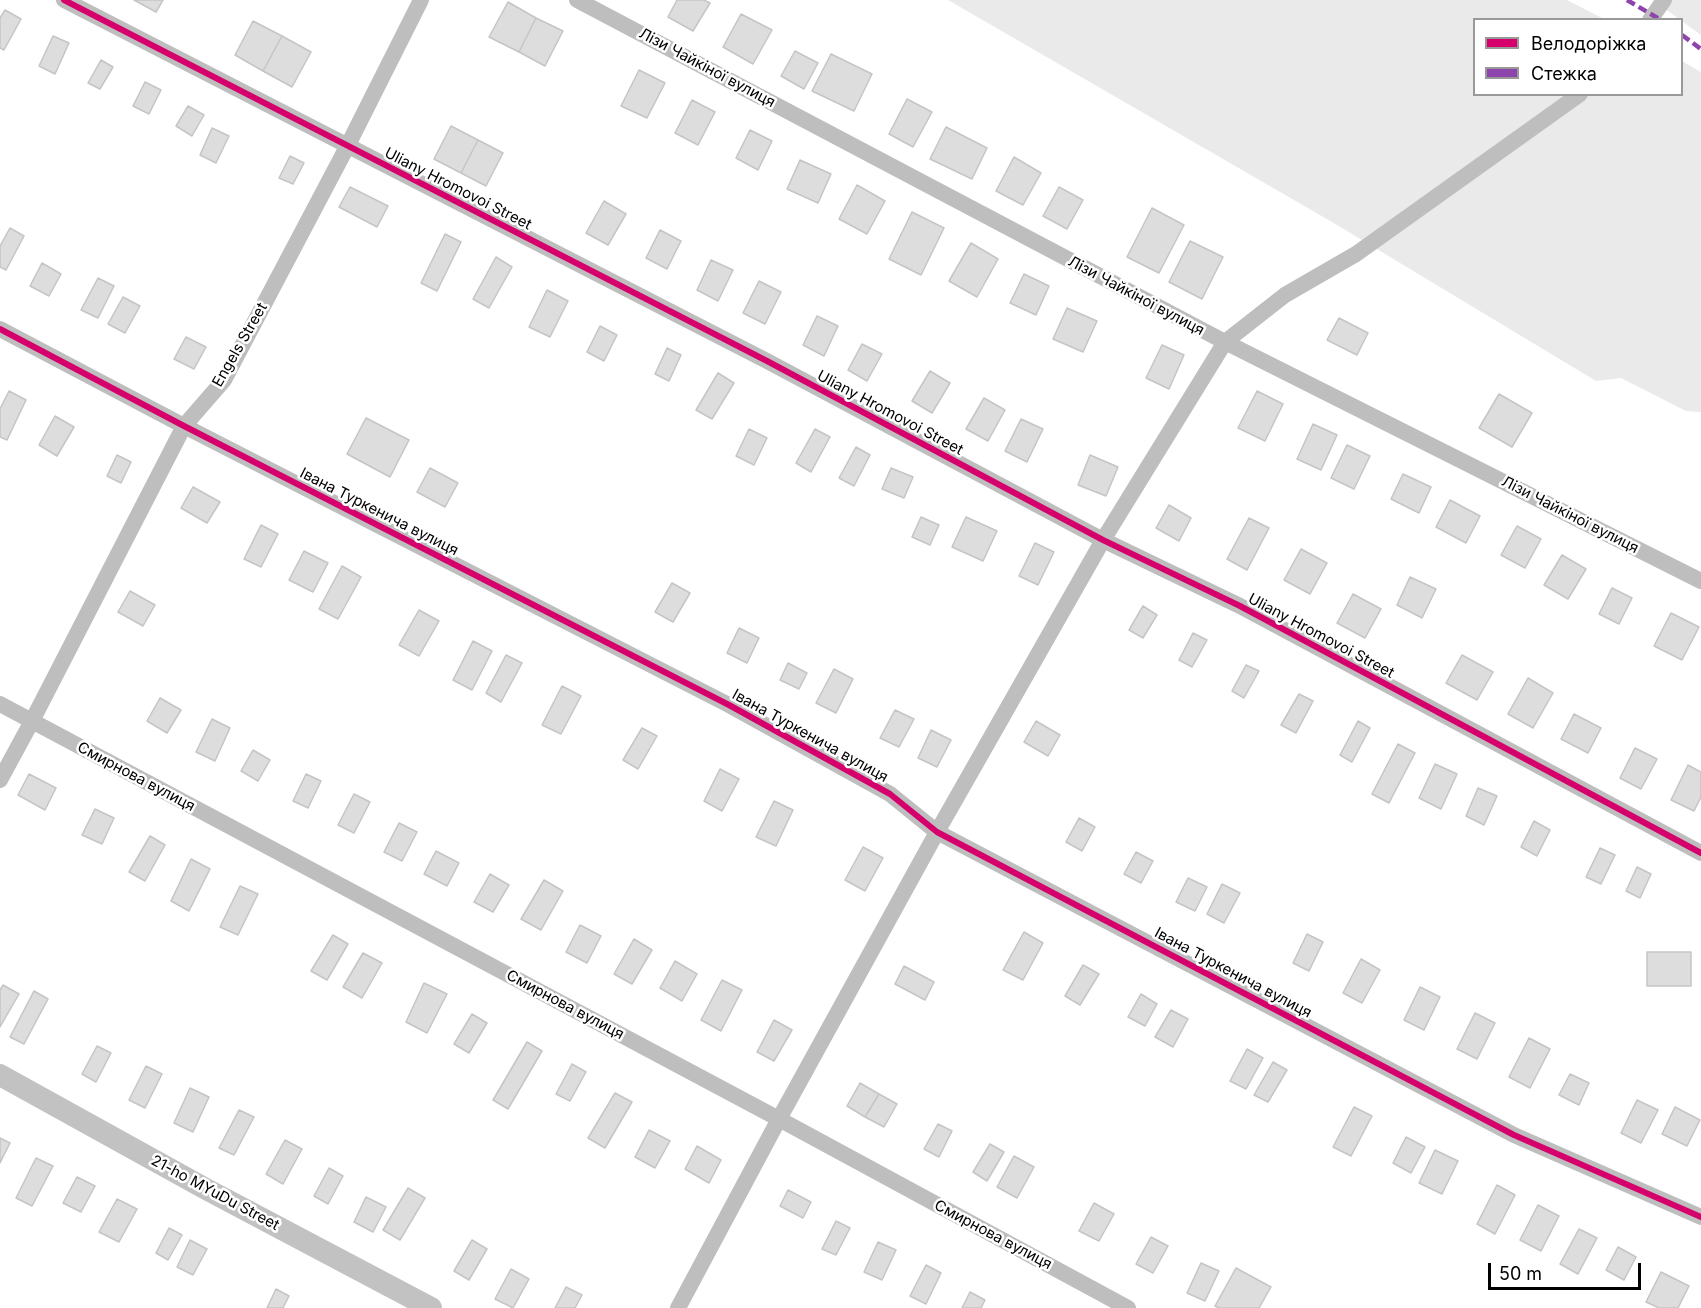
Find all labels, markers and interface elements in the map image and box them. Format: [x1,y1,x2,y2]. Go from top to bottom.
legend [1473,18,1683,96]
street label: Лізи Чайкіної вулиця [636,24,778,112]
text: Велодоріжка [1531,33,1646,54]
text: Стежка [1531,63,1597,84]
street label: Uliany Hromovoi Street [381,144,535,234]
street label: Лізи Чайкіної вулиця [1065,252,1207,340]
street label: Engels Street [209,300,271,390]
street label: Uliany Hromovoi Street [814,367,966,459]
street label: Івана Туркенича вулиця [297,464,461,560]
street label: Лізи Чайкіної вулиця [1498,473,1642,557]
street label: Uliany Hromovoi Street [1245,590,1397,682]
street label: Івана Туркенича вулиця [729,686,891,786]
street label: Смирнова вулиця [74,738,198,816]
street label: Івана Туркенича вулиця [1151,924,1315,1022]
street label: Смирнова вулиця [503,966,627,1044]
street label: 21-ho MYuDu Street [148,1152,282,1234]
street label: Смирнова вулиця [931,1196,1055,1274]
scale bar [1491,1251,1644,1289]
text: 50 m [1499,1263,1542,1284]

